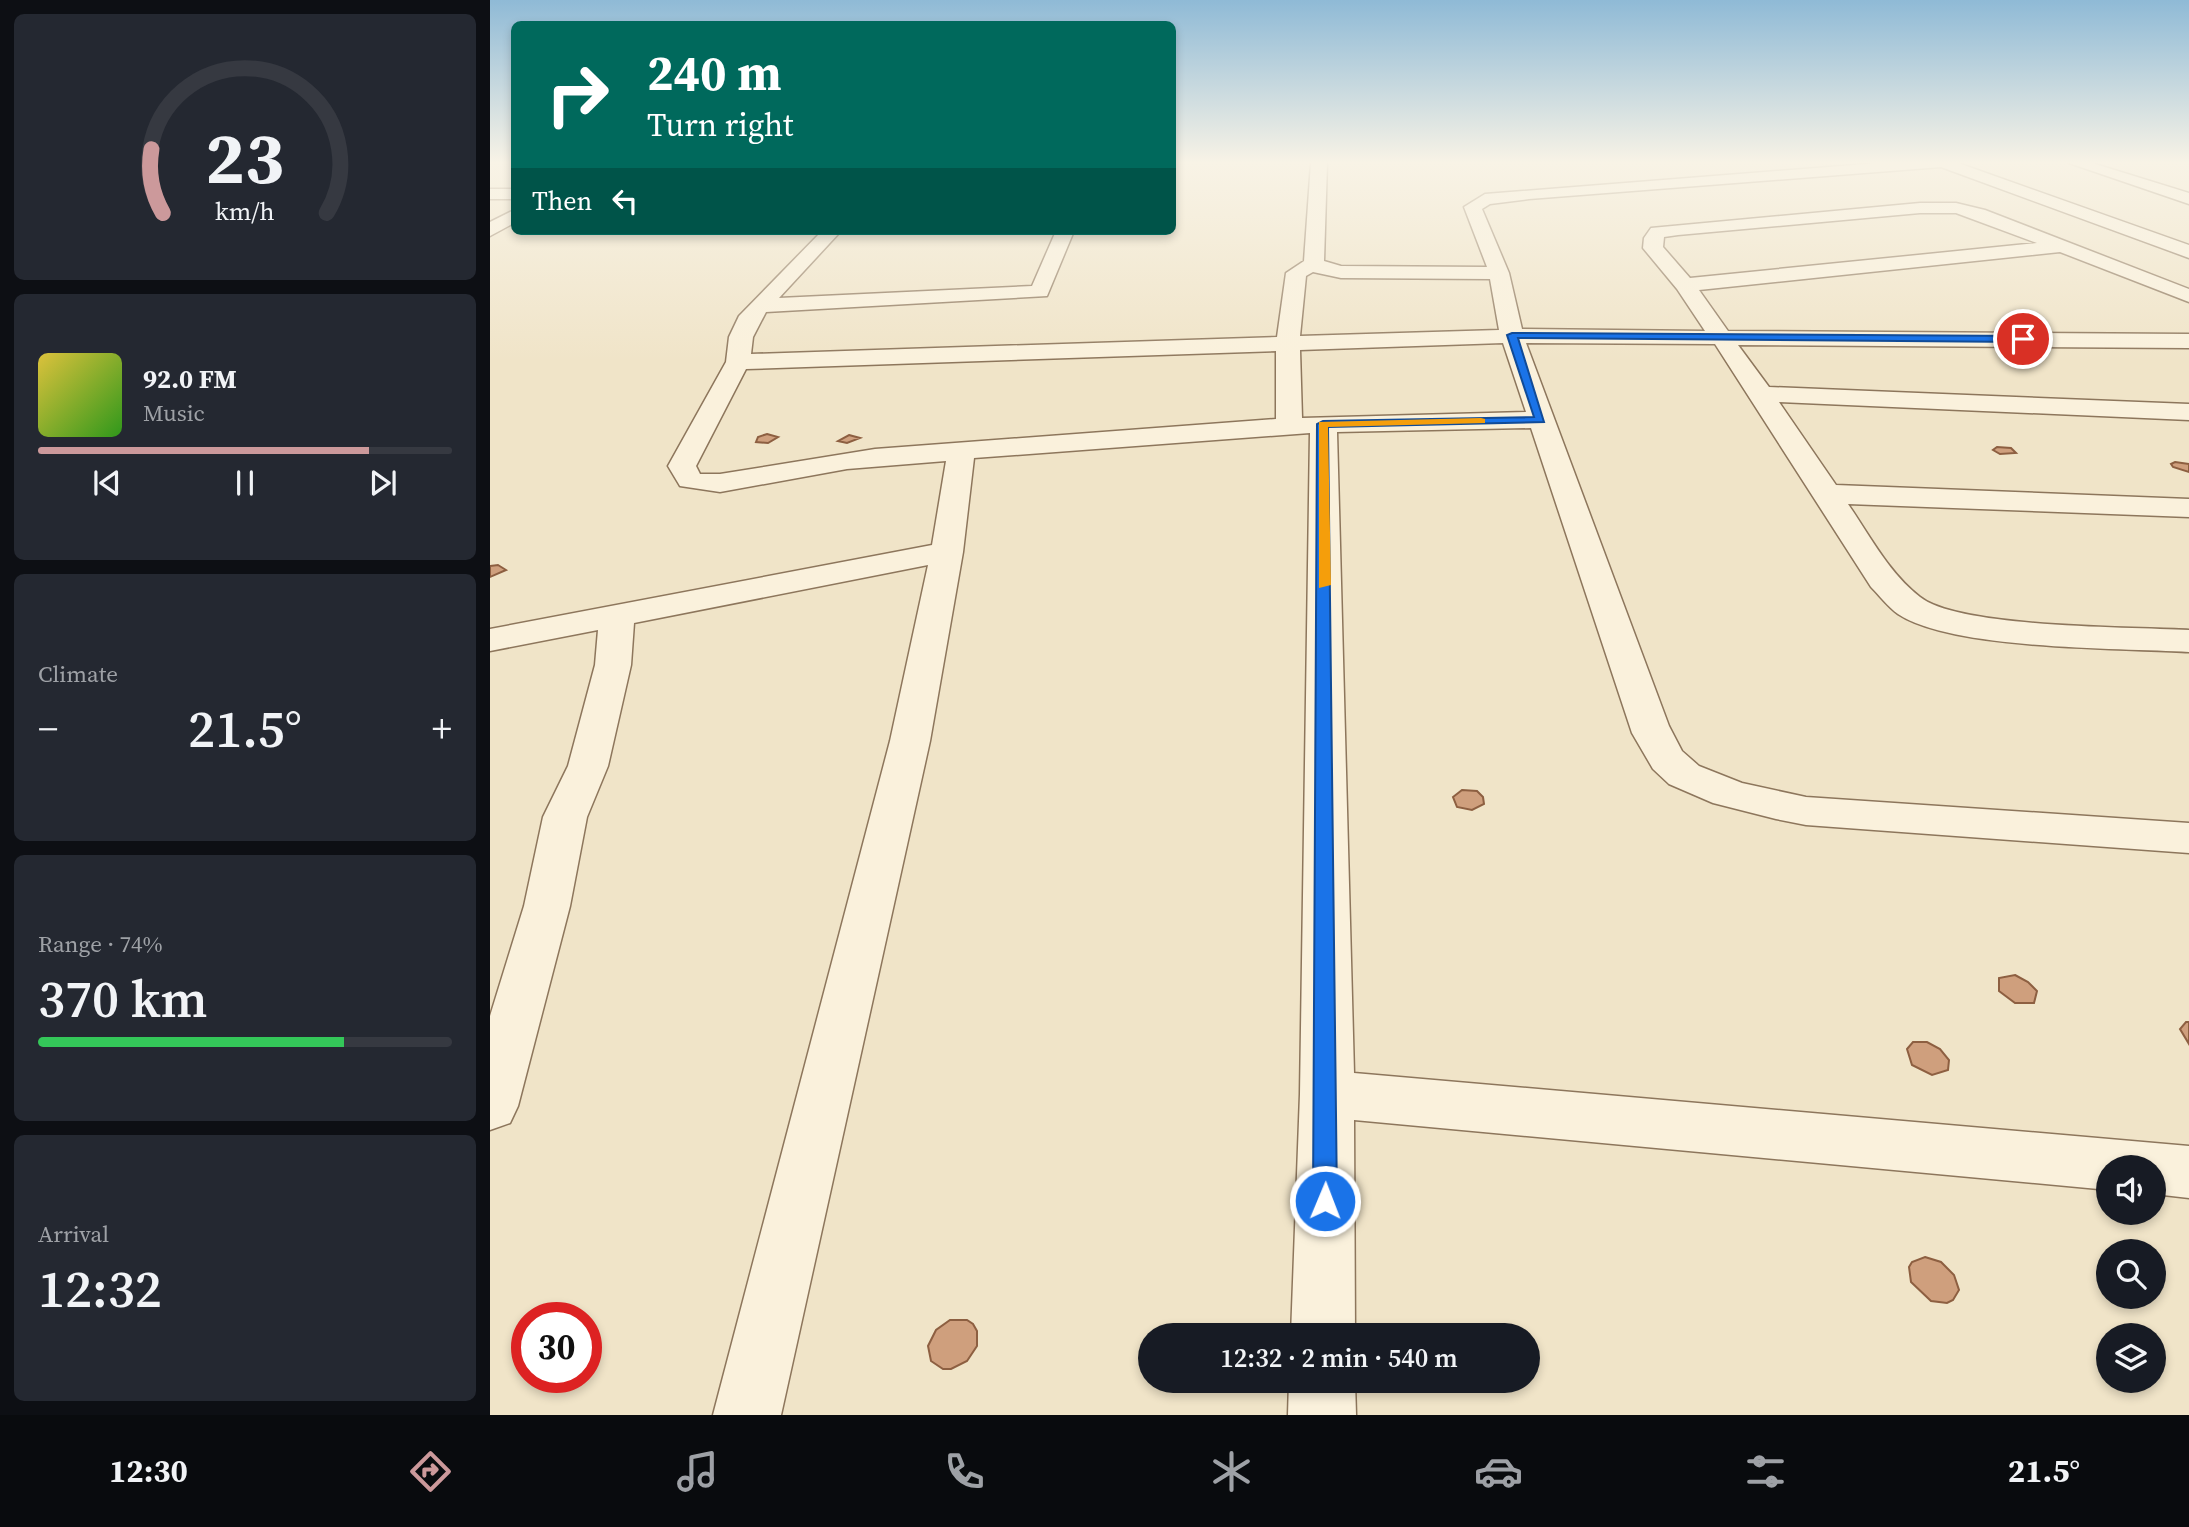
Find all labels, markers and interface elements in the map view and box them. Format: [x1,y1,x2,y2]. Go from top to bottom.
text: 240 m [647,39,782,106]
icon: right [532,49,623,140]
text: Turn right [647,103,793,147]
text: 23 [206,108,284,207]
icon: left [606,182,644,220]
text: Then [532,183,592,219]
text: km/h [215,194,275,228]
pin [1993,309,2053,369]
icon: arrive [2004,320,2042,358]
text: 92.0 FM [143,361,237,397]
text: Music [143,397,205,429]
icon: previous [88,464,126,502]
icon: pause [226,464,264,502]
icon: next [364,464,402,502]
text: Climate [38,658,118,690]
text: 21.5° [188,693,302,764]
text: − [38,703,58,755]
text: + [432,703,452,755]
text: Range · 74% [38,928,163,960]
text: 370 km [38,963,207,1034]
map controls [2096,1155,2166,1393]
button: sound [2096,1155,2166,1225]
position arrow [1288,1164,1362,1238]
text: Arrival [38,1218,109,1250]
button: search [2096,1239,2166,1309]
text: 12:32 [38,1253,162,1324]
speed limit sign: 30 [511,1302,602,1393]
button: layers [2096,1323,2166,1393]
text: 12:32 · 2 min · 540 m [1220,1340,1458,1376]
icon: directions [406,1447,455,1496]
icon: music [673,1447,722,1496]
icon: phone [940,1447,989,1496]
icon: climate [1207,1447,1256,1496]
icon: car [1474,1447,1523,1496]
icon: filters [1741,1447,1790,1496]
text: 12:30 [109,1449,188,1493]
text: 21.5° [2008,1449,2080,1493]

